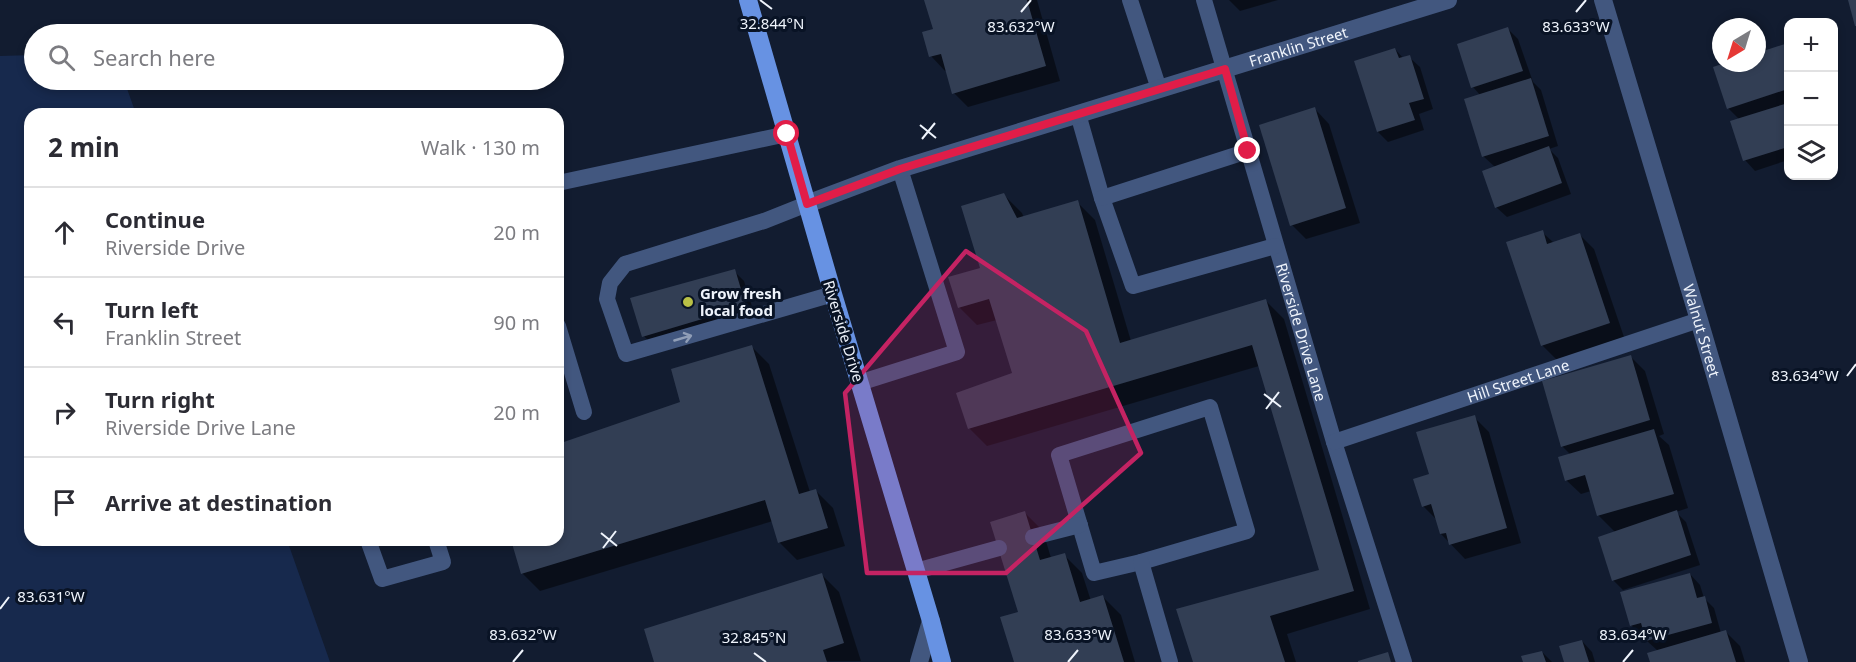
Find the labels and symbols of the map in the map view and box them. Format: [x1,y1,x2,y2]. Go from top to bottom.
text: 32.844°N [740,13,804,33]
text: 83.632°W [987,16,1055,36]
text: 83.633°W [1542,16,1610,36]
north arrow [1712,18,1766,72]
street label: Franklin Street [1246,21,1351,71]
route start [773,120,799,146]
route end [1234,137,1260,163]
street label: Riverside Drive Lane [1272,260,1331,403]
street label: Riverside Drive [819,278,869,384]
street label: Walnut Street [1679,282,1725,380]
place label: Grow fresh local food [700,283,782,320]
marker: Grow fresh local food [681,295,695,309]
one-way arrow [673,332,692,343]
street label: Hill Street Lane [1464,354,1572,407]
text: 83.634°W [1771,365,1839,385]
text: 83.631°W [17,586,85,606]
text: 83.632°W [489,624,557,644]
text: 83.633°W [1044,624,1112,644]
text: 83.634°W [1599,624,1667,644]
text: 32.845°N [722,627,786,647]

